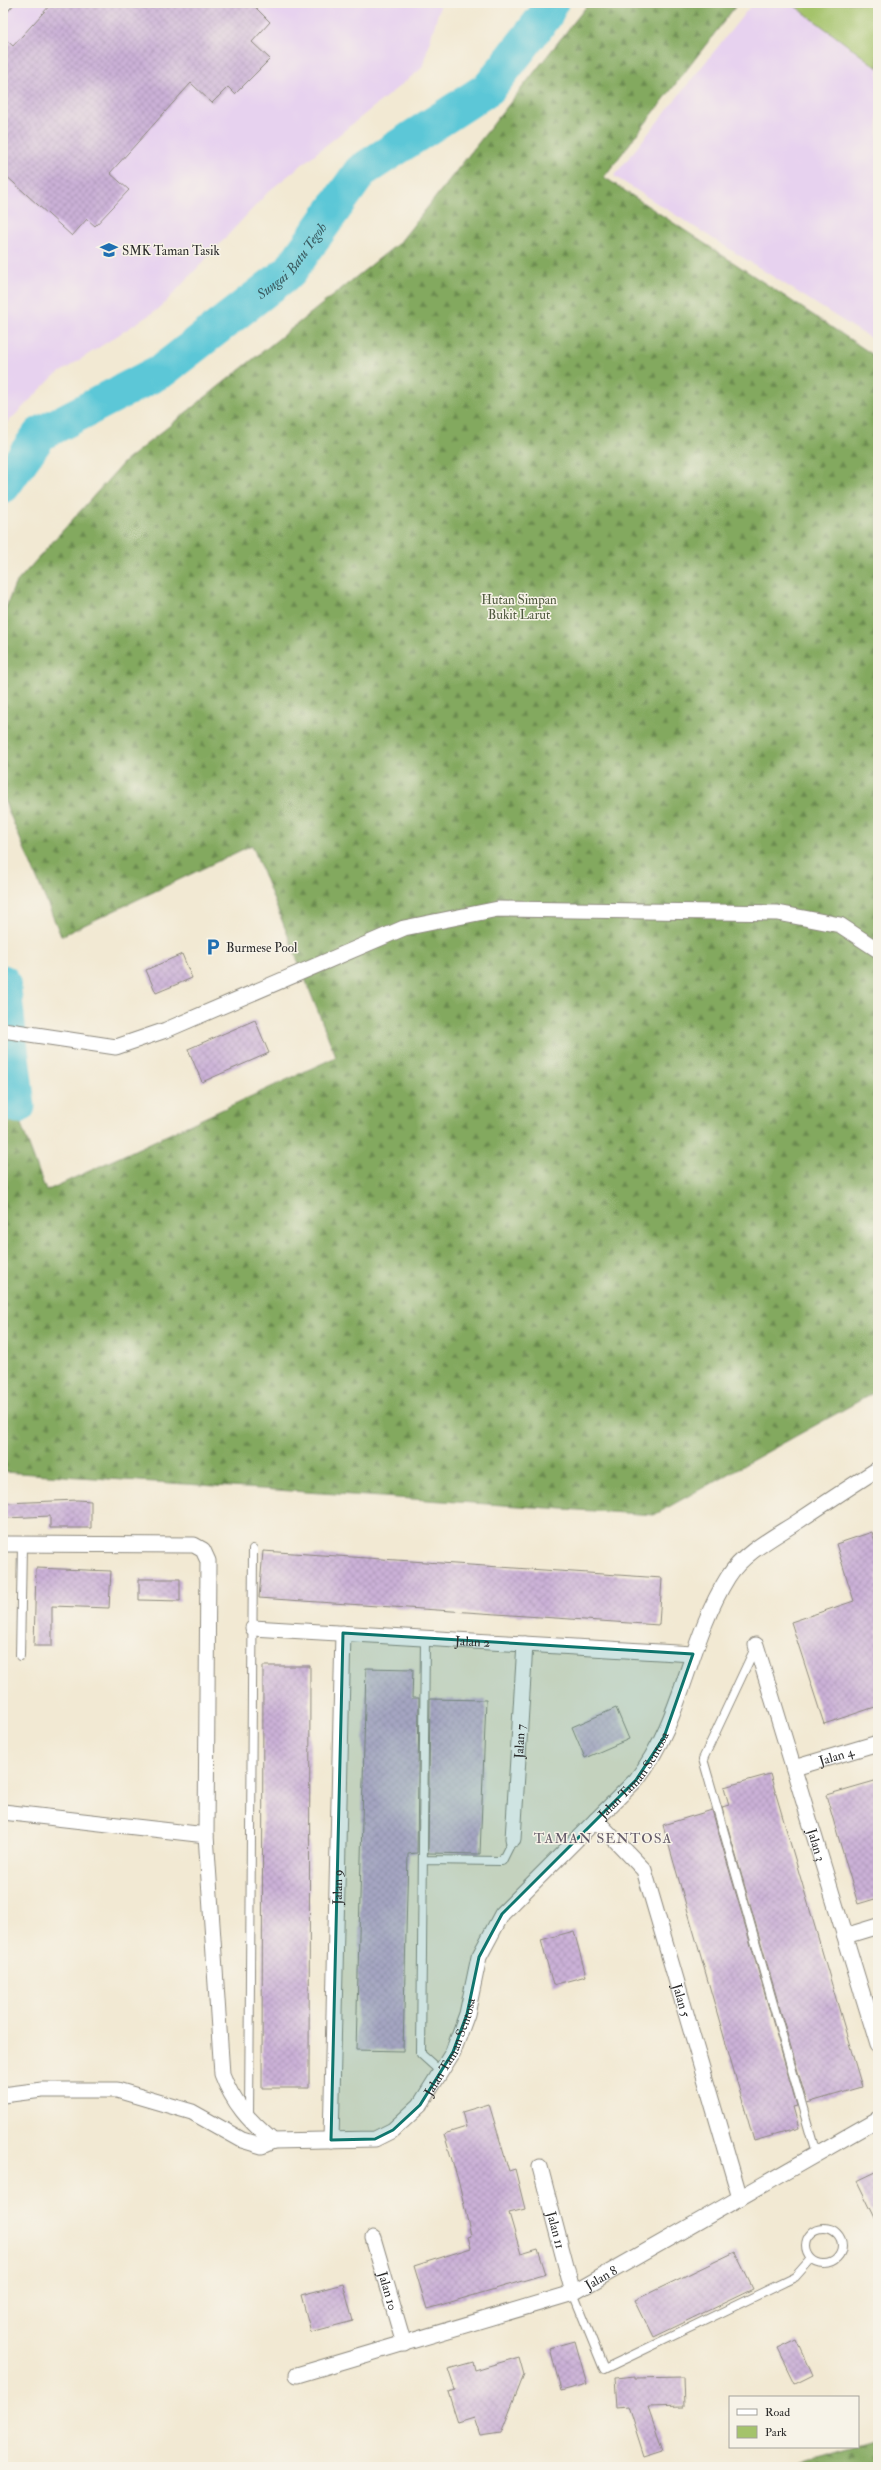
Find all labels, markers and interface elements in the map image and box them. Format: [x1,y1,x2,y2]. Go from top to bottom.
water label: Sungai Batu Tegoh [252,220,331,304]
school or university icon: SMK Taman Tasik [99,240,119,260]
place label: SMK Taman Tasik [122,243,221,259]
park label: Hutan Simpan Bukit Larut [481,592,557,623]
parking icon: Burmese Pool [203,937,223,957]
place label: Burmese Pool [226,940,298,956]
street label: Jalan 2 [454,1633,491,1651]
street label: Jalan 7 [511,1724,529,1760]
street label: Jalan Taman Sentosa [594,1729,673,1823]
street label: Jalan 4 [816,1743,857,1769]
street label: Jalan 3 [803,1826,829,1864]
district label: TAMAN SENTOSA [534,1830,672,1847]
street label: Jalan 9 [330,1869,346,1906]
street label: Jalan 5 [668,1981,694,2019]
street label: Jalan Taman Sentosa [420,1996,479,2100]
street label: Jalan 11 [543,2209,568,2251]
street label: Jalan 8 [581,2262,620,2294]
street label: Jalan 10 [374,2269,401,2312]
legend [729,2396,859,2448]
text: Road [765,2405,790,2420]
text: Park [765,2425,787,2440]

